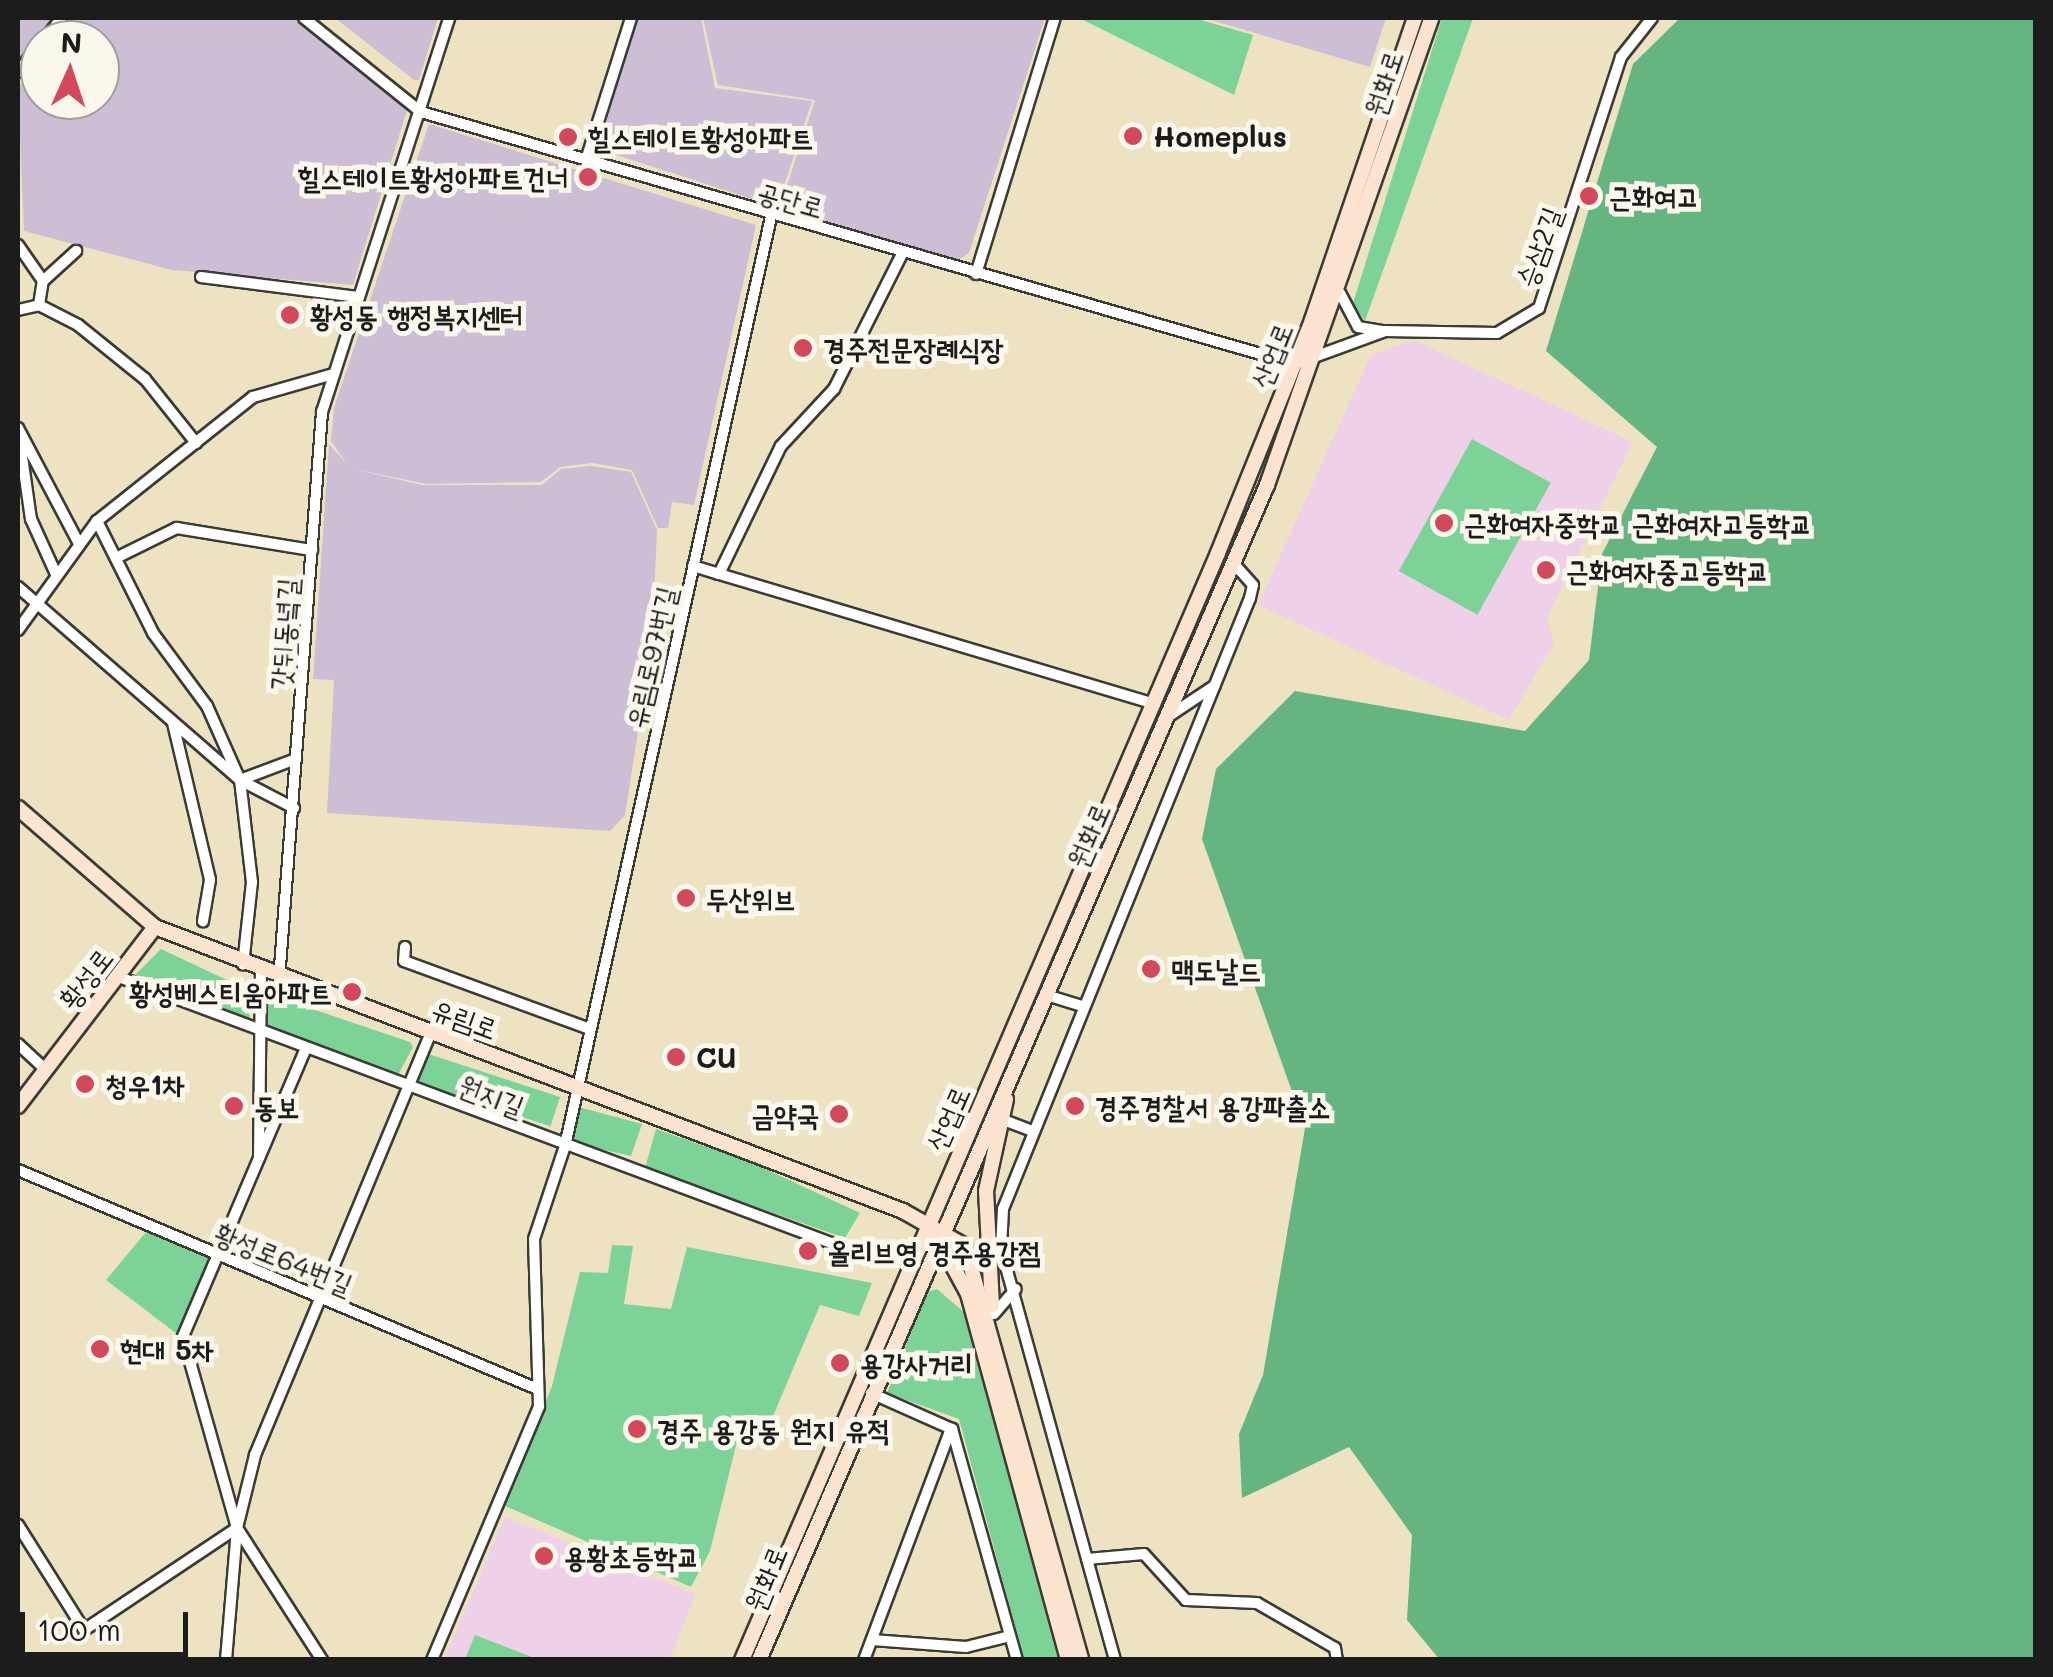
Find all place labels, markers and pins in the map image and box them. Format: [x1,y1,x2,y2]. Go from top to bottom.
place label: Homeplus [1153,119,1287,153]
place label: 힐스테이트황성아파트 [588,120,813,154]
marker: Homeplus [1122,125,1144,147]
marker: 힐스테이트황성아파트 [557,126,579,148]
place label: 힐스테이트황성아파트건너 [298,160,568,194]
marker: 힐스테이트황성아파트건너 [577,166,599,188]
place label: 근화여고 [1609,179,1699,213]
marker: 근화여고 [1578,185,1600,207]
place label: 황성동 행정복지센터 [310,298,523,332]
marker: 황성동 행정복지센터 [279,304,301,326]
place label: 경주전문장례식장 [823,331,1003,365]
marker: 경주전문장례식장 [792,337,814,359]
place label: 근화여자중학교 근화여자고등학교 [1464,506,1812,540]
marker: 근화여자중학교 근화여자고등학교 [1433,512,1455,534]
place label: 근화여자중고등학교 [1566,553,1769,587]
marker: 근화여자중고등학교 [1535,559,1557,581]
place label: 두산위브 [706,881,796,915]
marker: 두산위브 [675,887,697,909]
place label: 맥도날드 [1171,952,1261,986]
marker: 맥도날드 [1140,958,1162,980]
place label: 황성베스티움아파트 [129,975,332,1009]
marker: 황성베스티움아파트 [341,981,363,1003]
place label: CU [696,1040,736,1074]
marker: CU [665,1046,687,1068]
place label: 청우1차 [105,1067,185,1101]
marker: 청우1차 [74,1073,96,1095]
place label: 동보 [254,1089,299,1123]
place label: 경주경찰서 용강파출소 [1095,1089,1330,1123]
marker: 동보 [223,1095,245,1117]
marker: 경주경찰서 용강파출소 [1064,1095,1086,1117]
place label: 금약국 [751,1097,819,1131]
marker: 금약국 [828,1103,850,1125]
place label: 올리브영 경주용강점 [828,1234,1041,1268]
marker: 올리브영 경주용강점 [797,1240,819,1262]
place label: 현대 5차 [120,1332,214,1366]
marker: 현대 5차 [89,1338,111,1360]
place label: 용강사거리 [860,1346,973,1380]
marker: 용강사거리 [829,1352,851,1374]
place label: 경주 용강동 원지 유적 [657,1412,890,1446]
marker: 경주 용강동 원지 유적 [626,1418,648,1440]
place label: 용황초등학교 [564,1539,699,1573]
marker: 용황초등학교 [533,1545,555,1567]

